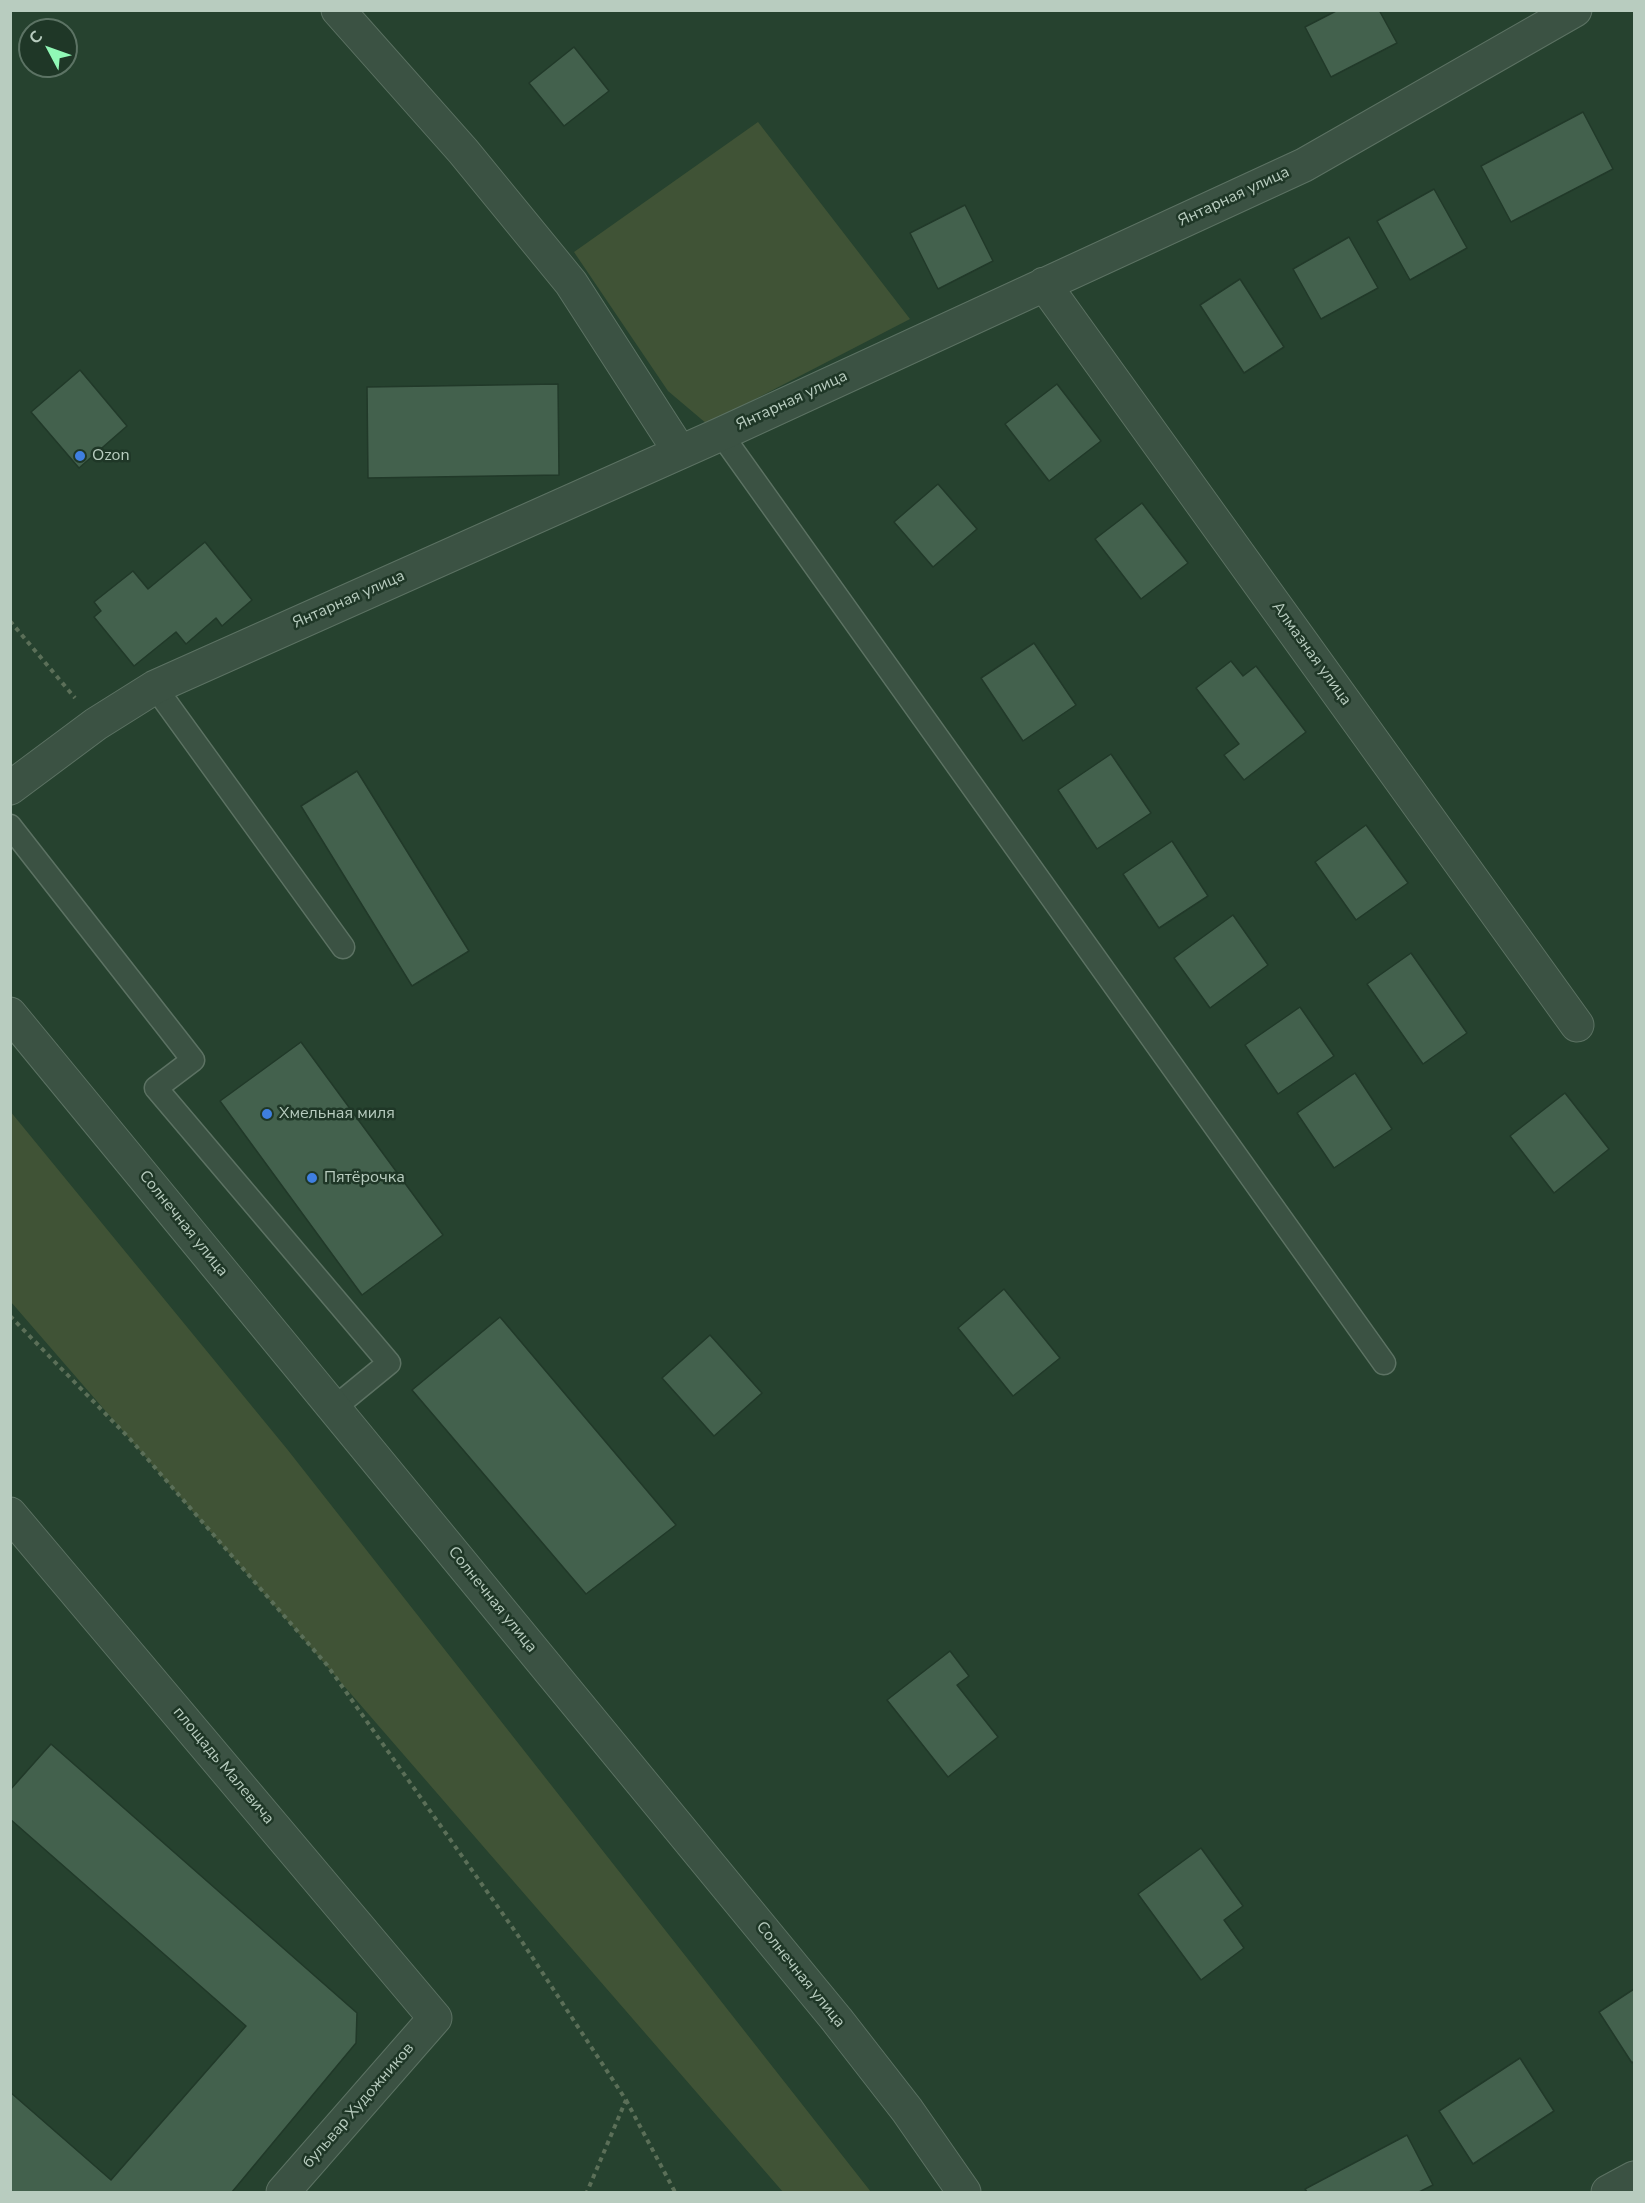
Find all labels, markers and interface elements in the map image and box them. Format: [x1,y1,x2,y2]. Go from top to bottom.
north arrow [18,18,78,78]
text: С [24,26,48,49]
street label: Янтарная улица [1175,163,1293,231]
street label: Янтарная улица [733,367,851,435]
place label: Ozon [92,446,130,466]
marker: Ozon [73,449,87,463]
street label: Янтарная улица [290,567,408,633]
street label: Алмазная улица [1267,598,1355,710]
place label: Хмельная миля [279,1104,395,1124]
marker: Хмельная миля [260,1107,274,1121]
street label: Солнечная улица [134,1167,232,1281]
place label: Пятёрочка [324,1168,405,1188]
marker: Пятёрочка [305,1171,319,1185]
street label: Солнечная улица [443,1543,541,1657]
street label: площадь Малевича [168,1703,278,1829]
street label: Солнечная улица [751,1918,849,2032]
street label: бульвар Художников [299,2039,419,2173]

